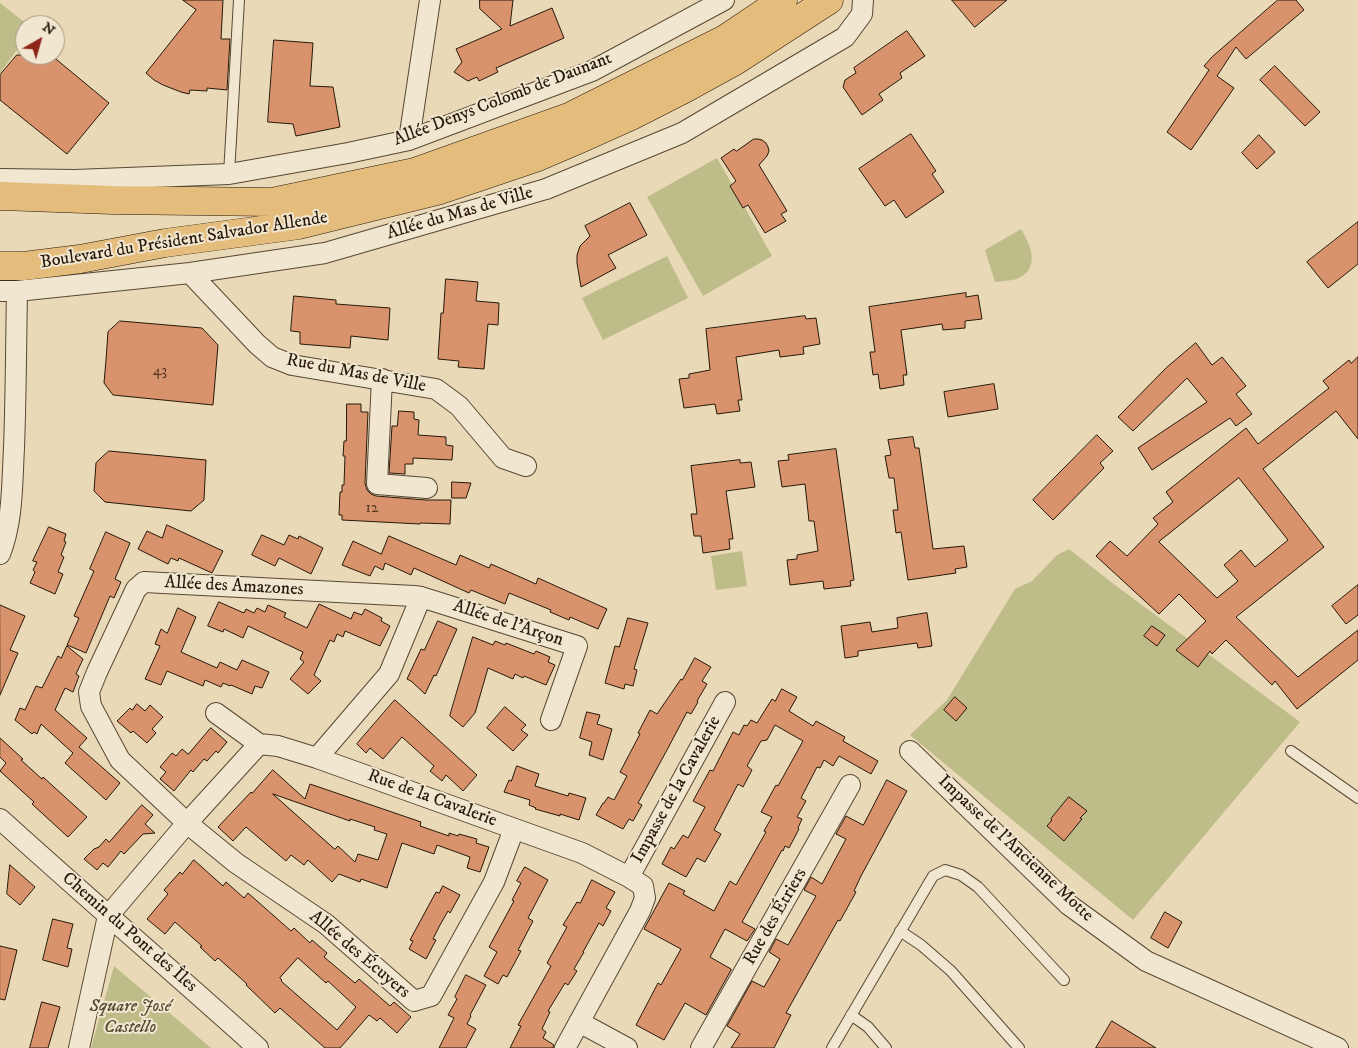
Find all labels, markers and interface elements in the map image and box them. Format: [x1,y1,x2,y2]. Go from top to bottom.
north arrow [15,15,65,65]
text: N [39,18,59,40]
street label: Allée Denys Colomb de Daunant [391,48,615,152]
street label: Allée du Mas de Ville [385,183,535,245]
street label: Boulevard du Président Salvador Allende [39,208,329,274]
street label: Rue du Mas de Ville [284,350,428,398]
house number: 43 [153,363,167,381]
house number: 12 [366,500,378,518]
street label: Allée des Amazones [164,573,304,601]
street label: Allée de l'Arçon [450,596,566,652]
street label: Impasse de la Cavalerie [628,713,726,867]
street label: Rue de la Cavalerie [364,766,500,832]
street label: Impasse de l'Ancienne Motte [933,771,1097,927]
street label: Rue des Étriers [740,865,812,969]
street label: Chemin du Pont des Îles [57,868,201,998]
street label: Allée des Écuyers [304,906,414,1004]
park label: Square José Castello [89,996,171,1038]

